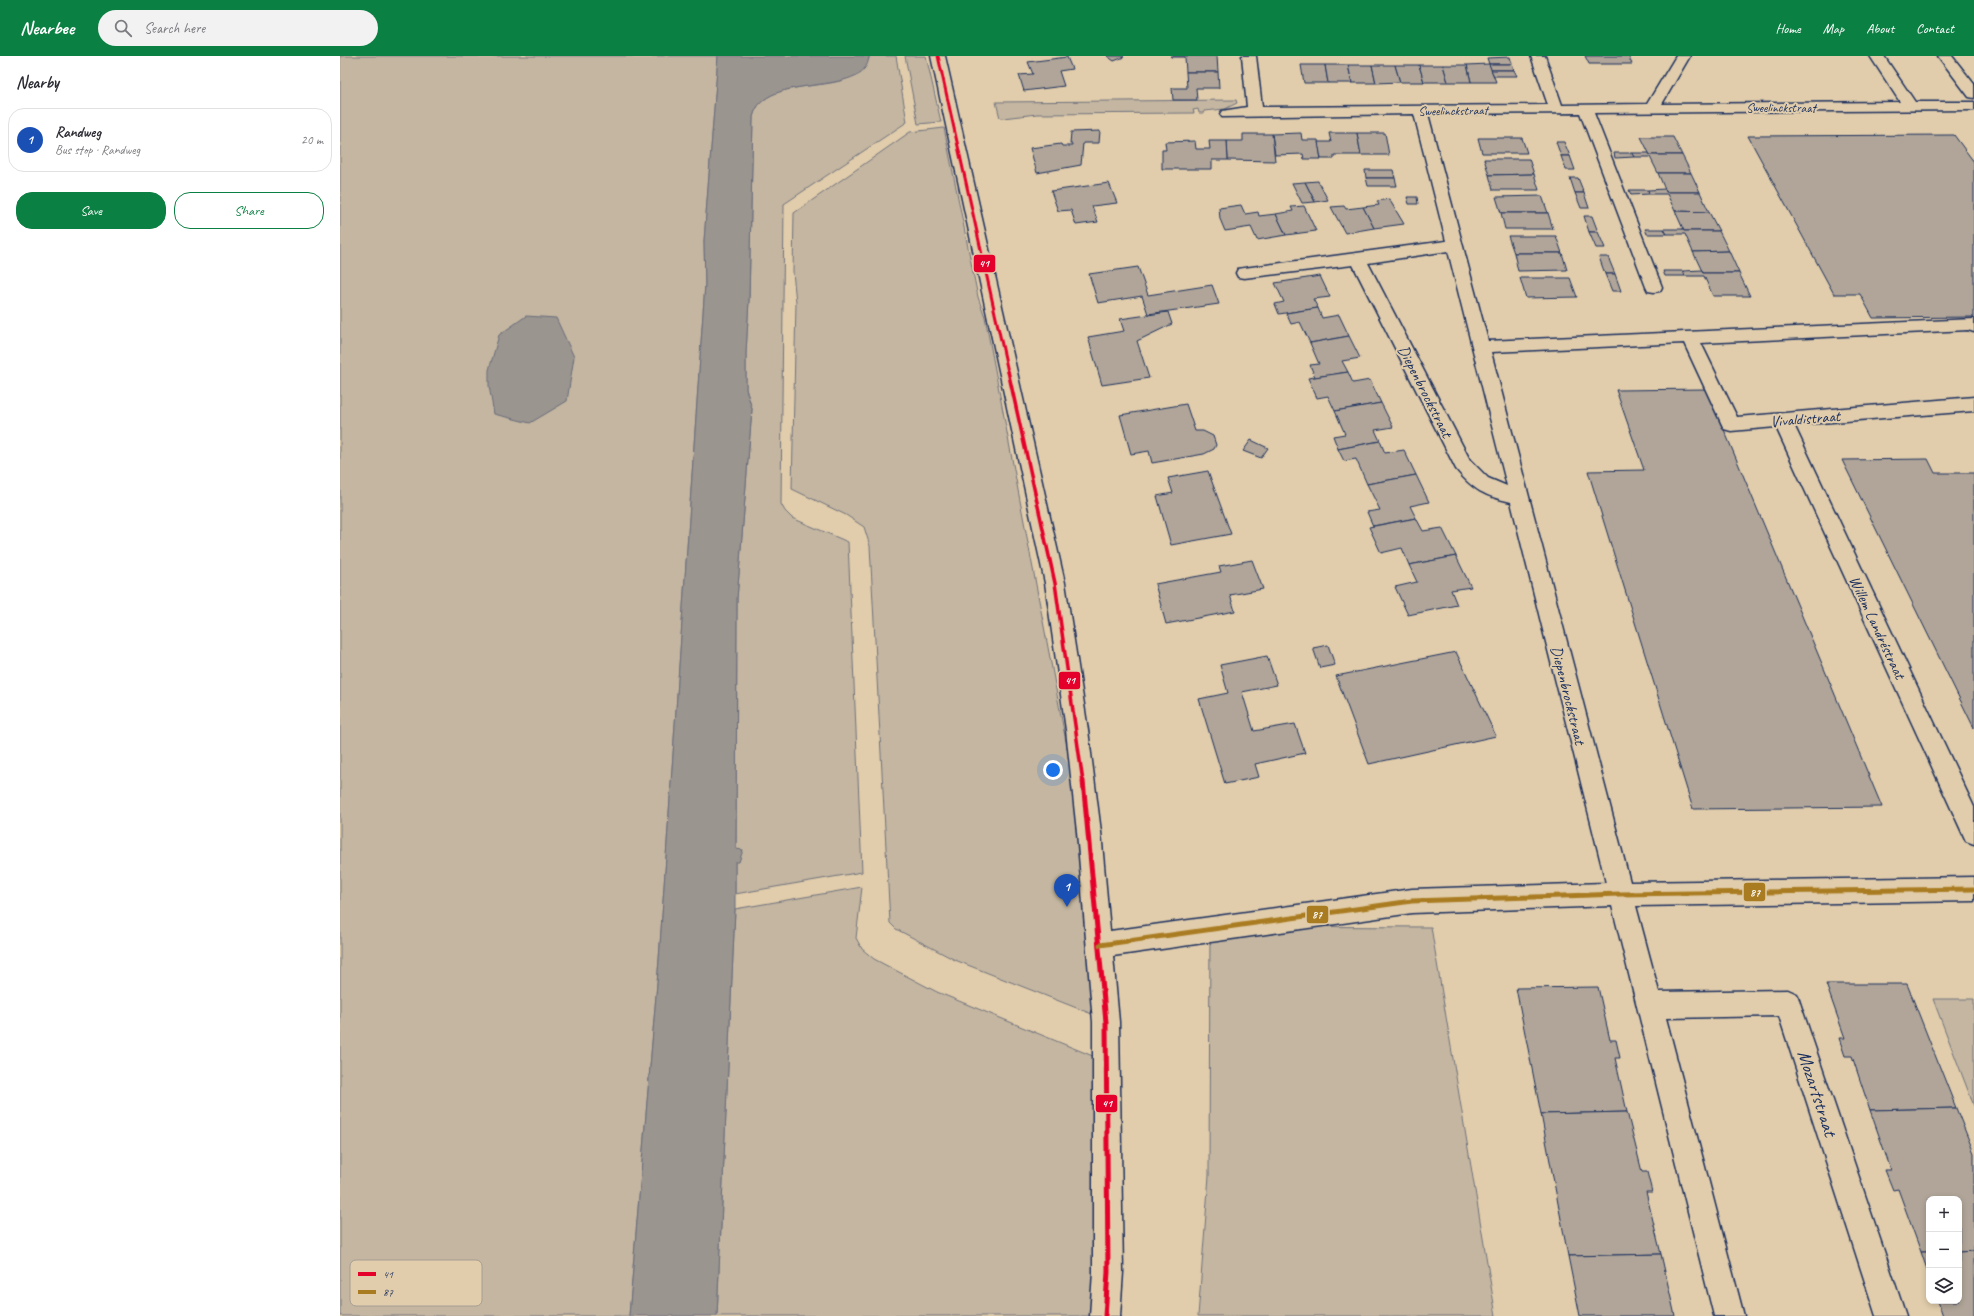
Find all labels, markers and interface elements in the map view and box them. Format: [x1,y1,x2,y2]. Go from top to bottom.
search box [98,10,378,46]
text: Nearbee [20,16,74,40]
icon: search [112,17,134,39]
text: Search here [144,19,205,38]
text: Home [1775,20,1801,37]
text: Map [1823,20,1844,37]
text: About [1866,20,1894,37]
text: Contact [1916,20,1954,37]
text: Nearby [16,72,59,93]
street label: Sweelinckstraat [1746,100,1817,116]
street label: Sweelinckstraat [1418,102,1490,120]
text: Randweg [55,123,101,142]
text: 1 [27,132,33,148]
text: 20 m [301,132,323,148]
text: Bus stop · Randweg [55,142,140,158]
button: Save [16,192,166,229]
button: Share [174,192,324,229]
line badge: 41 [973,254,996,273]
text: 41 [979,256,990,270]
street label: Diepenbrockstraat [1393,342,1458,442]
street label: Vivaldistraat [1769,406,1842,432]
street label: Willem Landréstraat [1844,573,1910,684]
street label: Diepenbrockstraat [1546,644,1590,748]
line badge: 41 [1058,671,1081,690]
text: 41 [1065,673,1076,687]
your location [1043,760,1063,780]
pin: 1 [1054,874,1080,907]
line badge: 87 [1743,882,1766,902]
text: 87 [1750,885,1761,899]
line badge: 87 [1306,905,1329,924]
text: 87 [1312,907,1323,921]
street label: Mozartstraat [1792,1047,1843,1141]
line badge: 41 [1095,1094,1118,1113]
text: 41 [1102,1096,1113,1110]
map controls [1926,1196,1962,1304]
button: + [1926,1196,1962,1232]
button: − [1926,1232,1962,1268]
legend [350,1260,482,1306]
text: 41 [383,1267,394,1281]
button: layers [1926,1268,1962,1304]
text: 87 [383,1285,394,1299]

